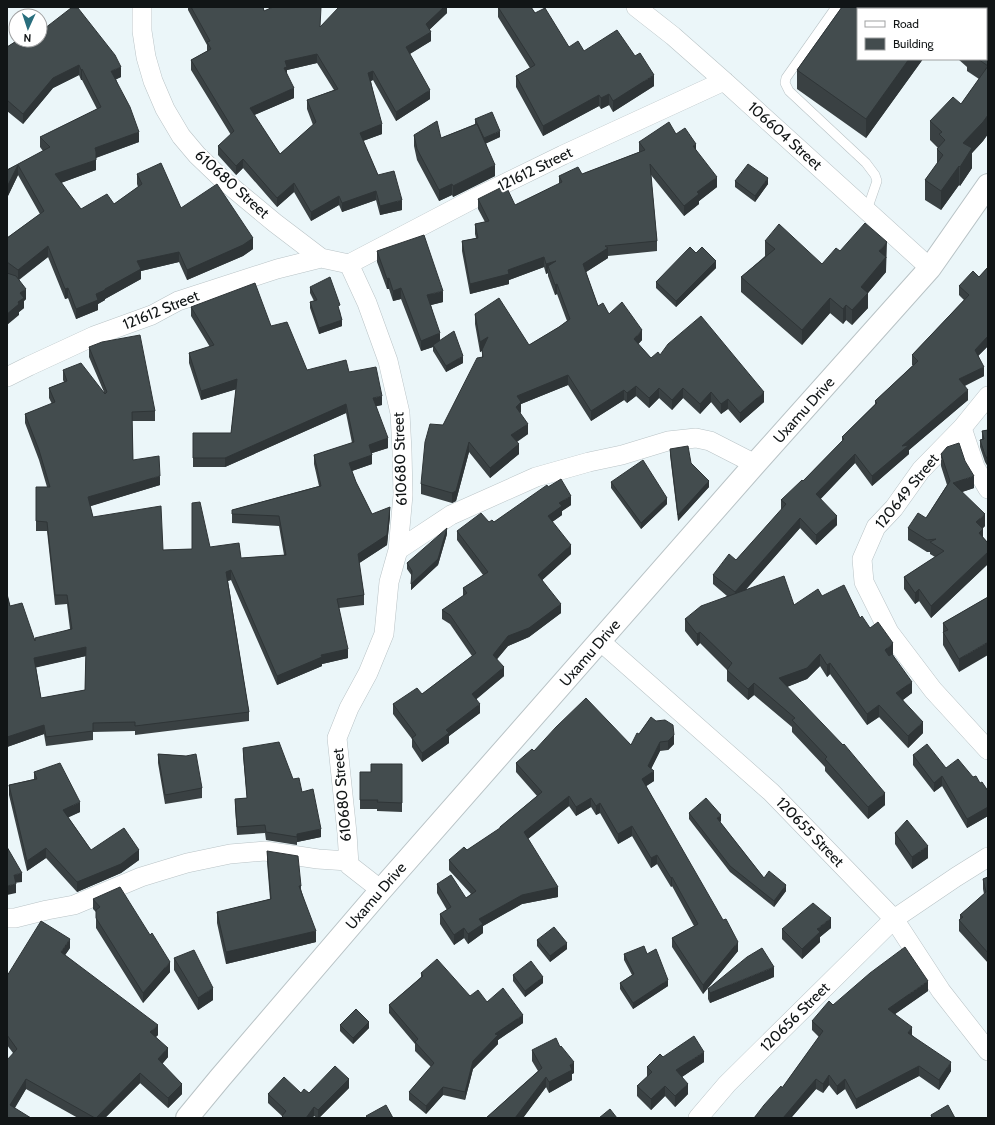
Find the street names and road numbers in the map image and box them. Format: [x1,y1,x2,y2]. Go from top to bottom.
street label: 106604 Street [744,98,826,174]
street label: 121612 Street [495,143,575,195]
street label: 610680 Street [191,146,273,222]
street label: 121612 Street [120,287,202,333]
street label: Uxamu Drive [770,373,839,447]
street label: 610680 Street [389,412,411,506]
street label: 120649 Street [871,450,943,532]
street label: Uxamu Drive [556,616,624,690]
street label: 610680 Street [329,748,355,842]
street label: 120655 Street [772,793,848,871]
street label: Uxamu Drive [342,859,410,933]
street label: 120656 Street [757,979,833,1055]

